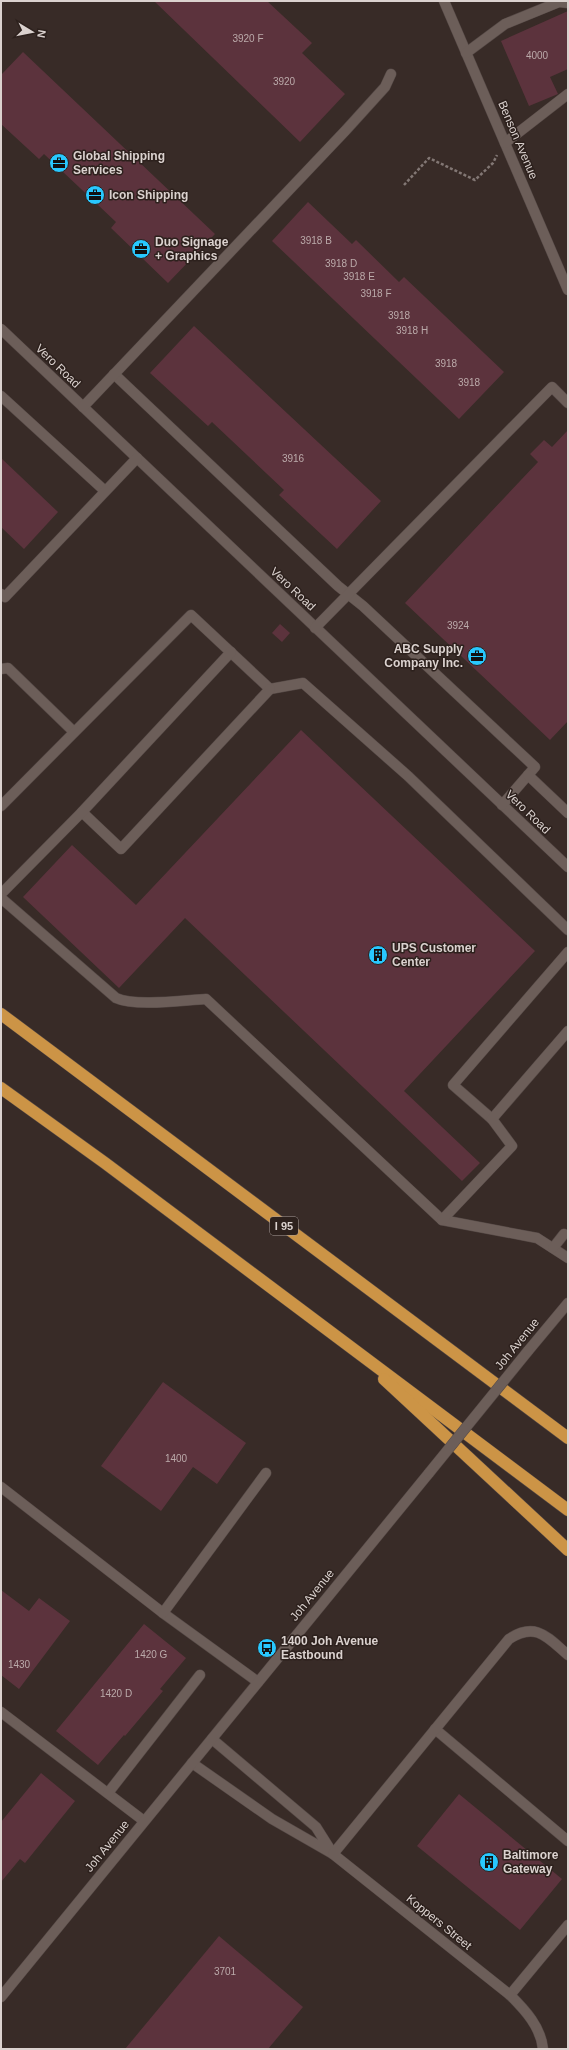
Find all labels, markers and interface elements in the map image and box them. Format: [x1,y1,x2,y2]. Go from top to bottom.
north arrow [12,12,52,52]
text: N [35,29,48,39]
house number: 3920 F [232,33,264,44]
house number: 4000 [526,50,549,61]
house number: 3920 [273,76,296,87]
street label: Benson Avenue [495,99,541,182]
place label: Global Shipping Services [73,149,165,177]
office icon: Global Shipping Services [48,152,70,174]
office icon: Icon Shipping [84,184,106,206]
place label: Icon Shipping [109,188,188,202]
place label: Duo Signage + Graphics [155,235,229,263]
house number: 3918 B [300,235,332,246]
office icon: Duo Signage + Graphics [130,238,152,260]
house number: 3918 D [325,258,357,269]
house number: 3918 E [343,271,375,282]
house number: 3918 F [360,288,392,299]
house number: 3918 [388,310,411,321]
house number: 3918 H [396,325,428,336]
street label: Vero Road [33,341,83,391]
house number: 3918 [435,358,458,369]
house number: 3918 [458,377,481,388]
house number: 3916 [282,453,305,464]
street label: Vero Road [267,565,319,613]
house number: 3924 [447,620,470,631]
place label: ABC Supply Company Inc. [384,642,463,670]
office icon: ABC Supply Company Inc. [466,645,488,667]
street label: Vero Road [503,787,553,837]
place label: UPS Customer Center [392,941,476,969]
building icon: UPS Customer Center [367,944,389,966]
road number: I 95 [270,1217,298,1235]
street label: Joh Avenue [492,1315,542,1373]
house number: 1400 [165,1453,188,1464]
street label: Joh Avenue [287,1566,337,1624]
place label: 1400 Joh Avenue Eastbound [281,1634,378,1662]
bus stop icon: 1400 Joh Avenue Eastbound [256,1637,278,1659]
house number: 1420 G [135,1649,168,1660]
house number: 1430 [8,1659,31,1670]
house number: 1420 D [100,1688,132,1699]
street label: Joh Avenue [82,1817,132,1875]
place label: Baltimore Gateway [503,1848,559,1876]
building icon: Baltimore Gateway [478,1851,500,1873]
street label: Koppers Street [403,1891,475,1953]
house number: 3701 [214,1966,237,1977]

